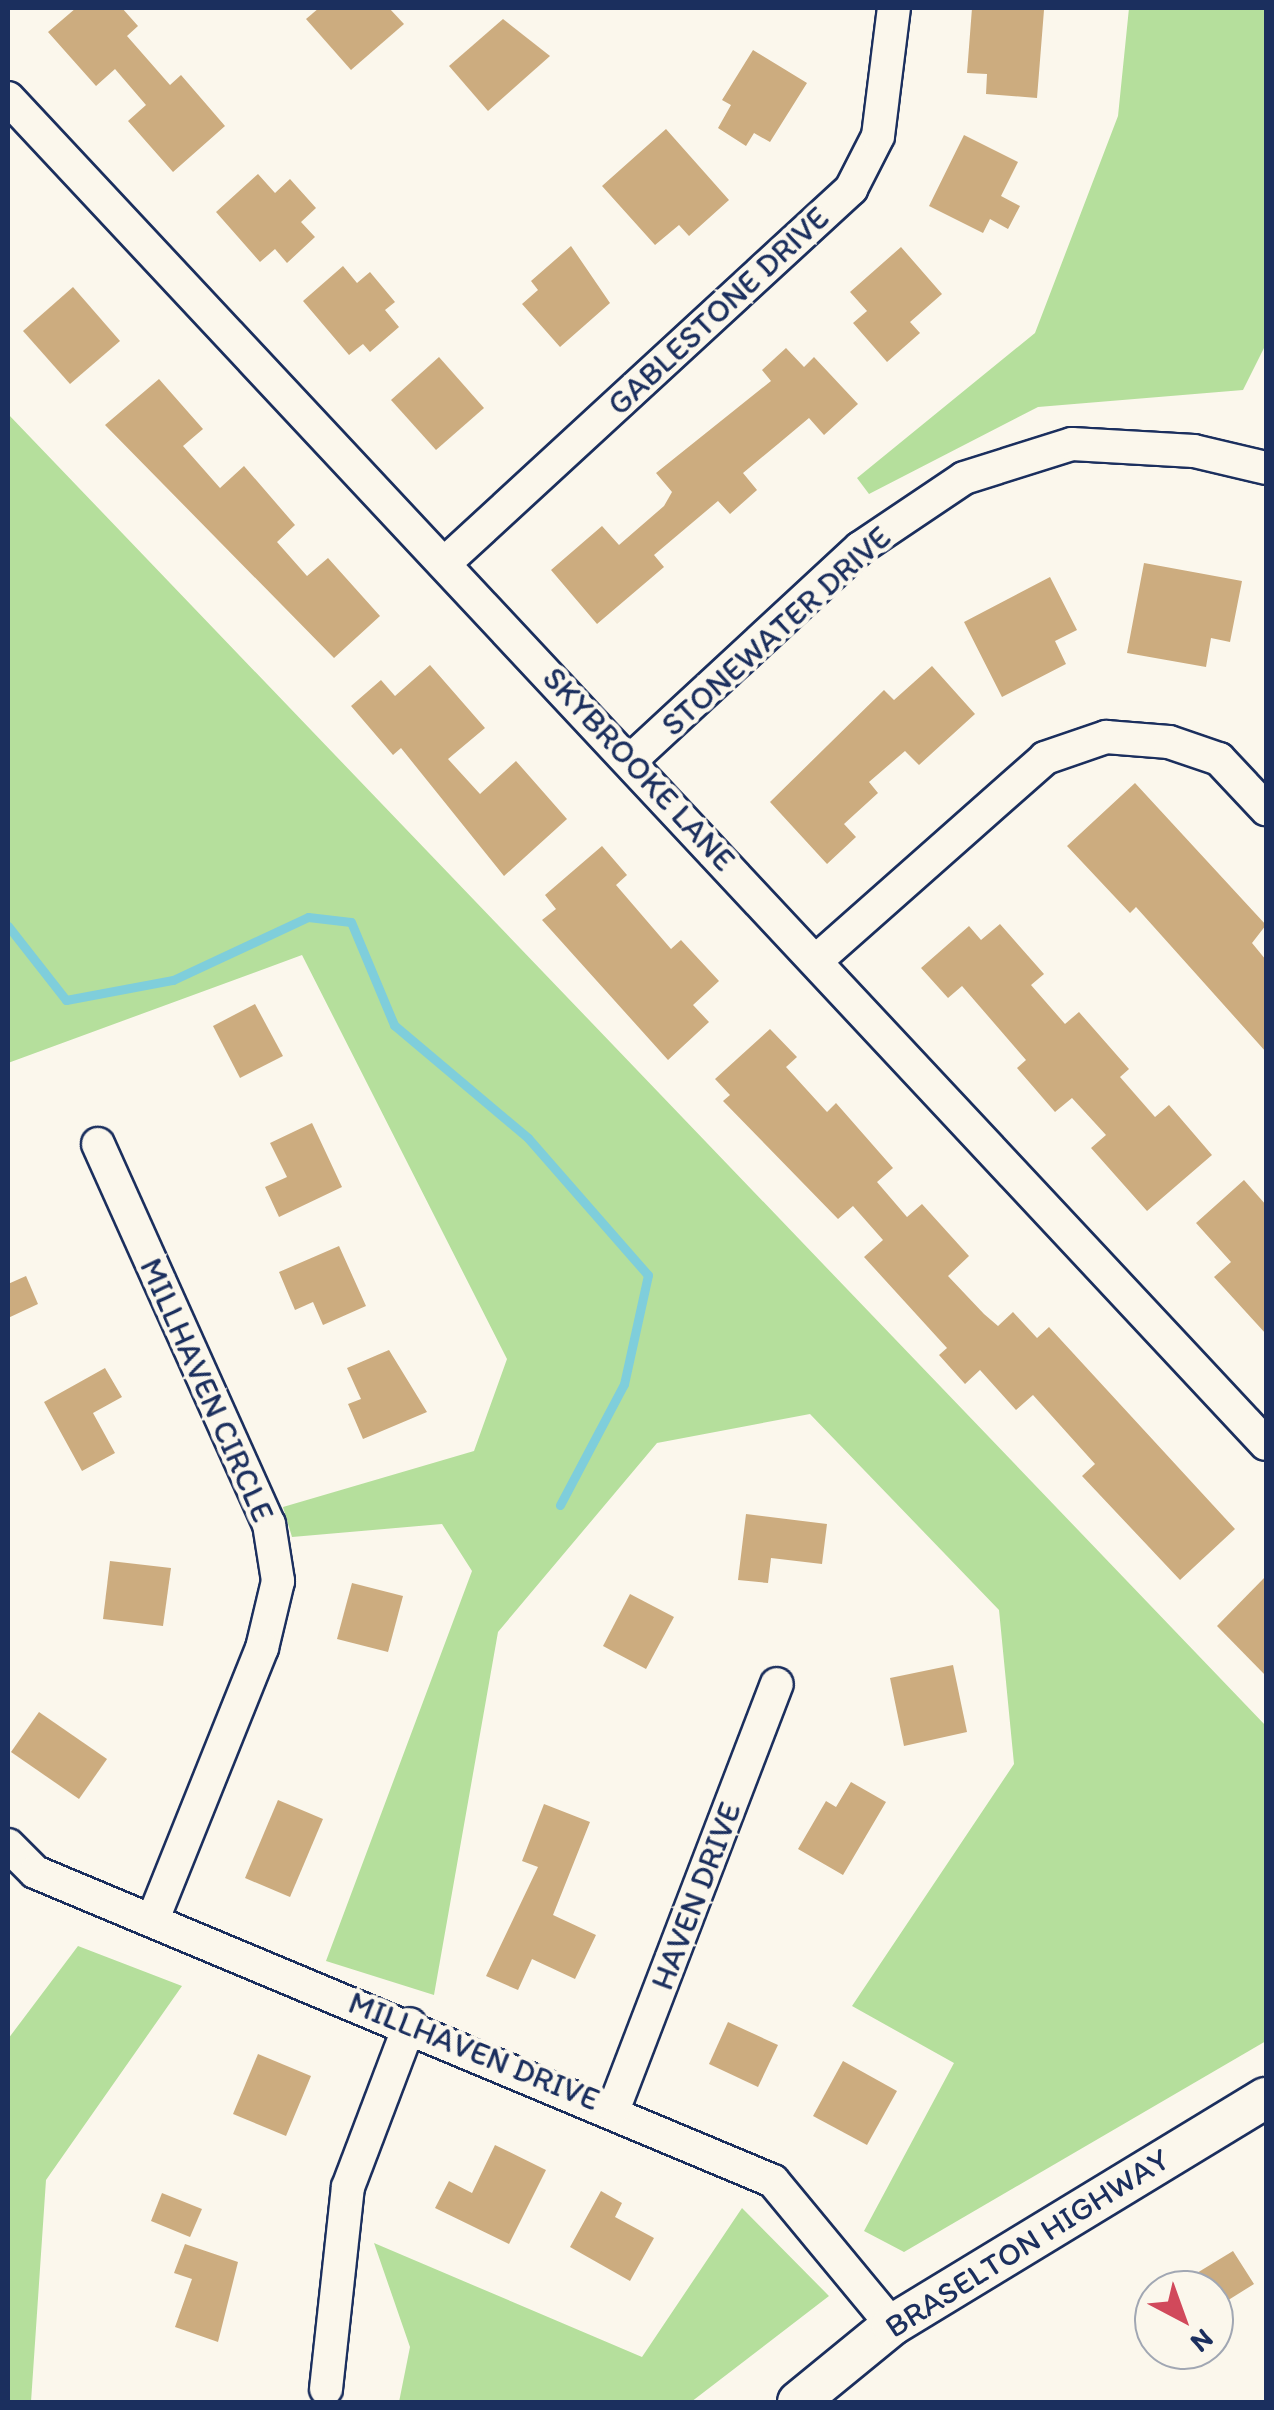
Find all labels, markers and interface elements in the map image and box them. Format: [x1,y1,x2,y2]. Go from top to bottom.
street label: GABLESTONE DRIVE [598,197,838,425]
street label: STONEWATER DRIVE [652,517,900,745]
street label: SKYBROOKE LANE [535,659,743,879]
street label: MILLHAVEN CIRCLE [132,1252,282,1528]
street label: HAVEN DRIVE [643,1797,749,1995]
street label: MILLHAVEN DRIVE [343,1983,605,2119]
street label: BRASELTON HIGHWAY [878,2140,1176,2346]
north arrow [1134,2270,1234,2370]
text: N [1184,2322,1221,2360]

